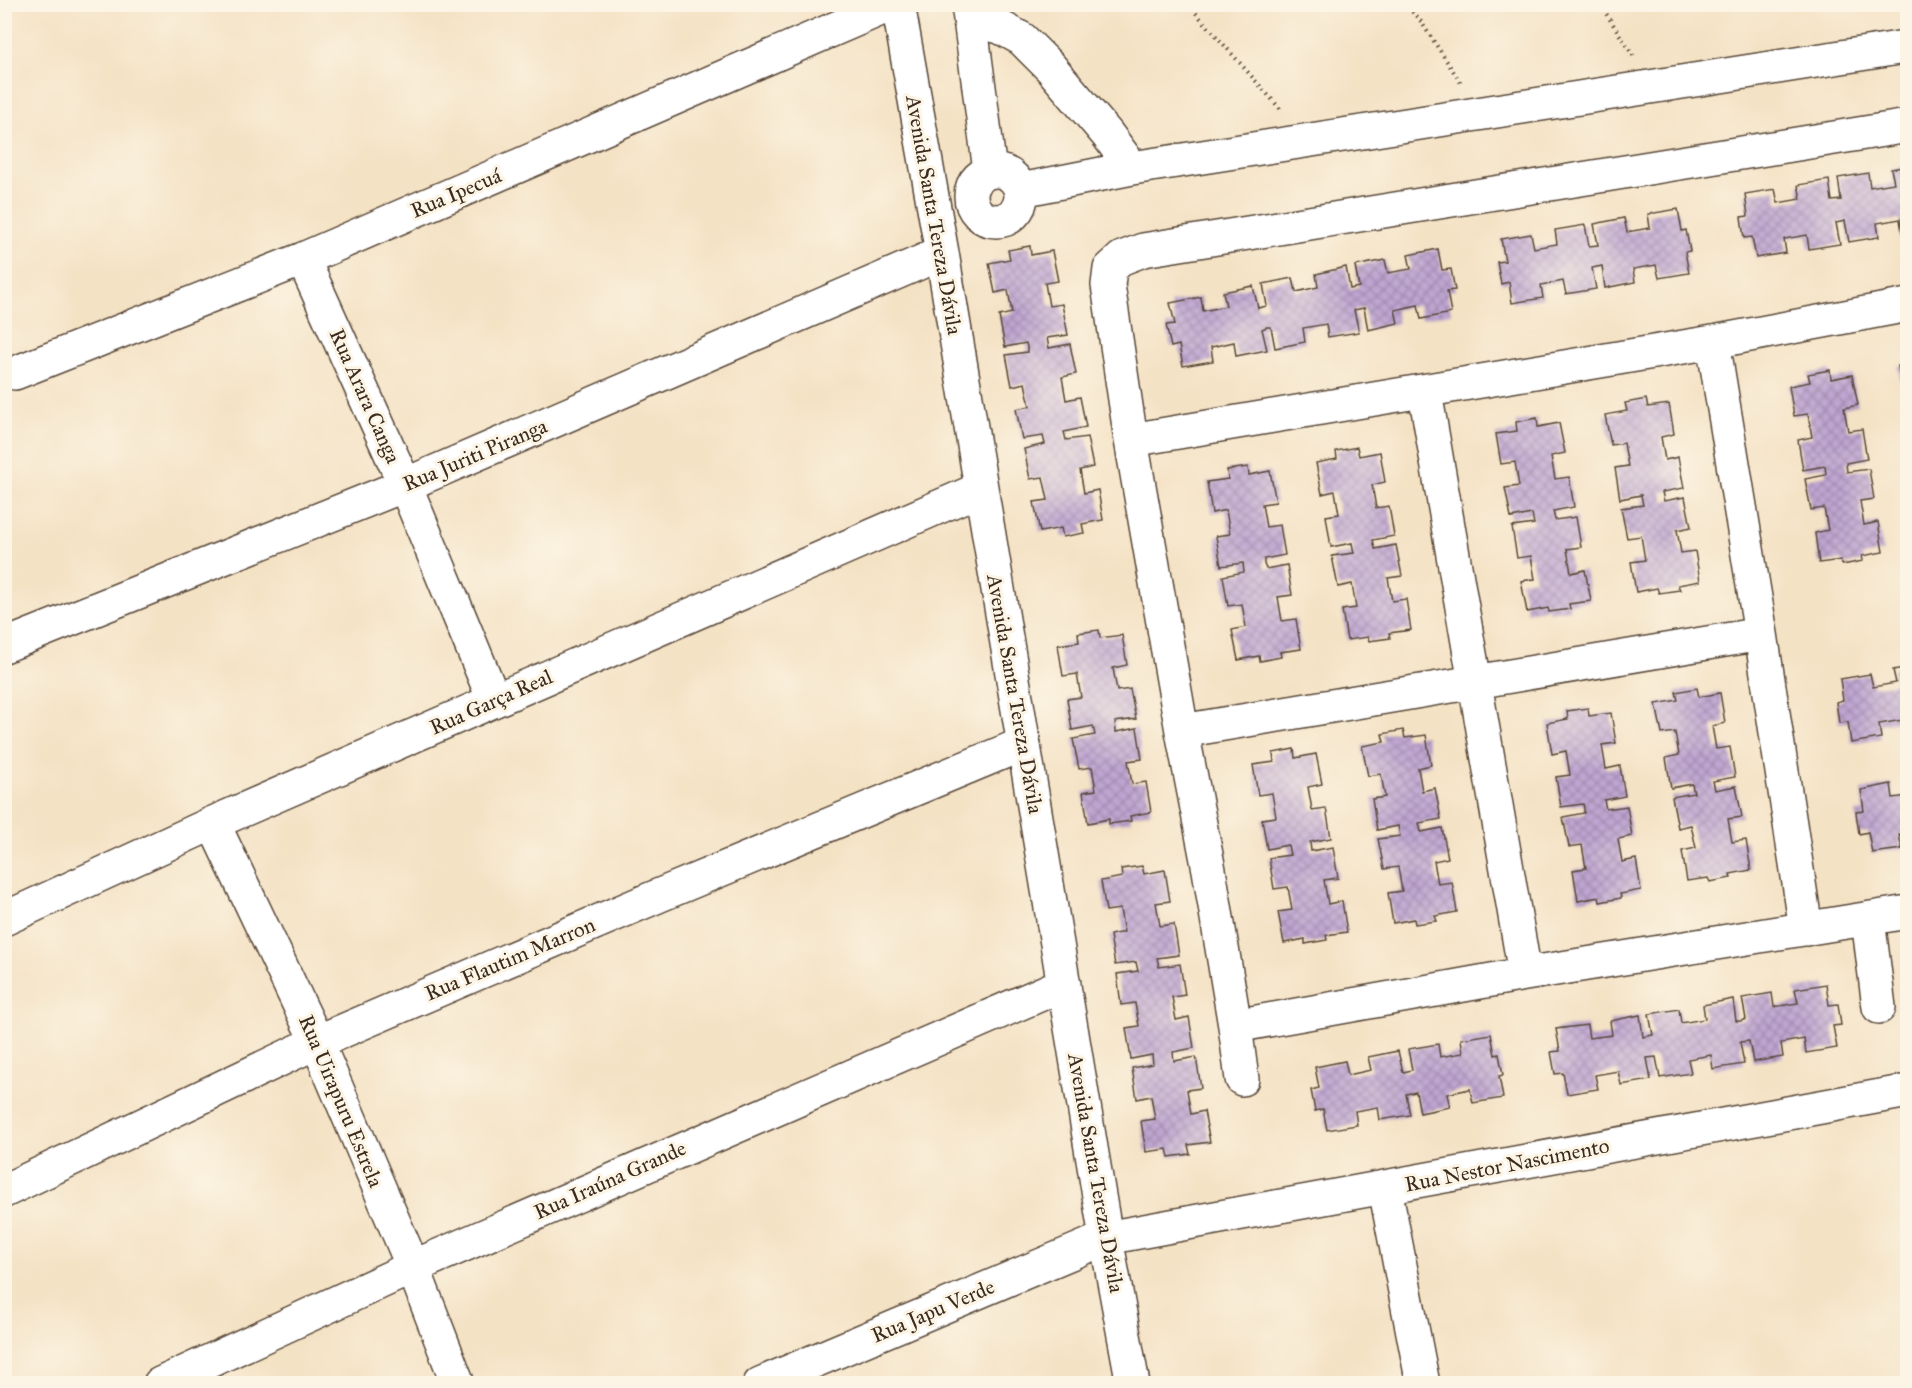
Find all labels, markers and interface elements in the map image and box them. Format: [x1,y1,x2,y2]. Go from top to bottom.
street label: Avenida Santa Tereza Dávila [900,92,968,337]
street label: Rua Ipecuá [407,162,505,224]
street label: Rua Arara Canga [324,325,406,467]
street label: Rua Juriti Piranga [399,413,551,497]
street label: Avenida Santa Tereza Dávila [981,571,1049,816]
street label: Rua Garça Real [426,663,557,741]
street label: Rua Flautim Marron [421,911,599,1007]
street label: Rua Uirapuru Estrela [293,1011,389,1191]
street label: Avenida Santa Tereza Dávila [1062,1050,1130,1295]
street label: Rua Nestor Nascimento [1403,1132,1612,1198]
street label: Rua Iraúna Grande [530,1135,690,1225]
street label: Rua Japu Verde [868,1273,999,1349]

